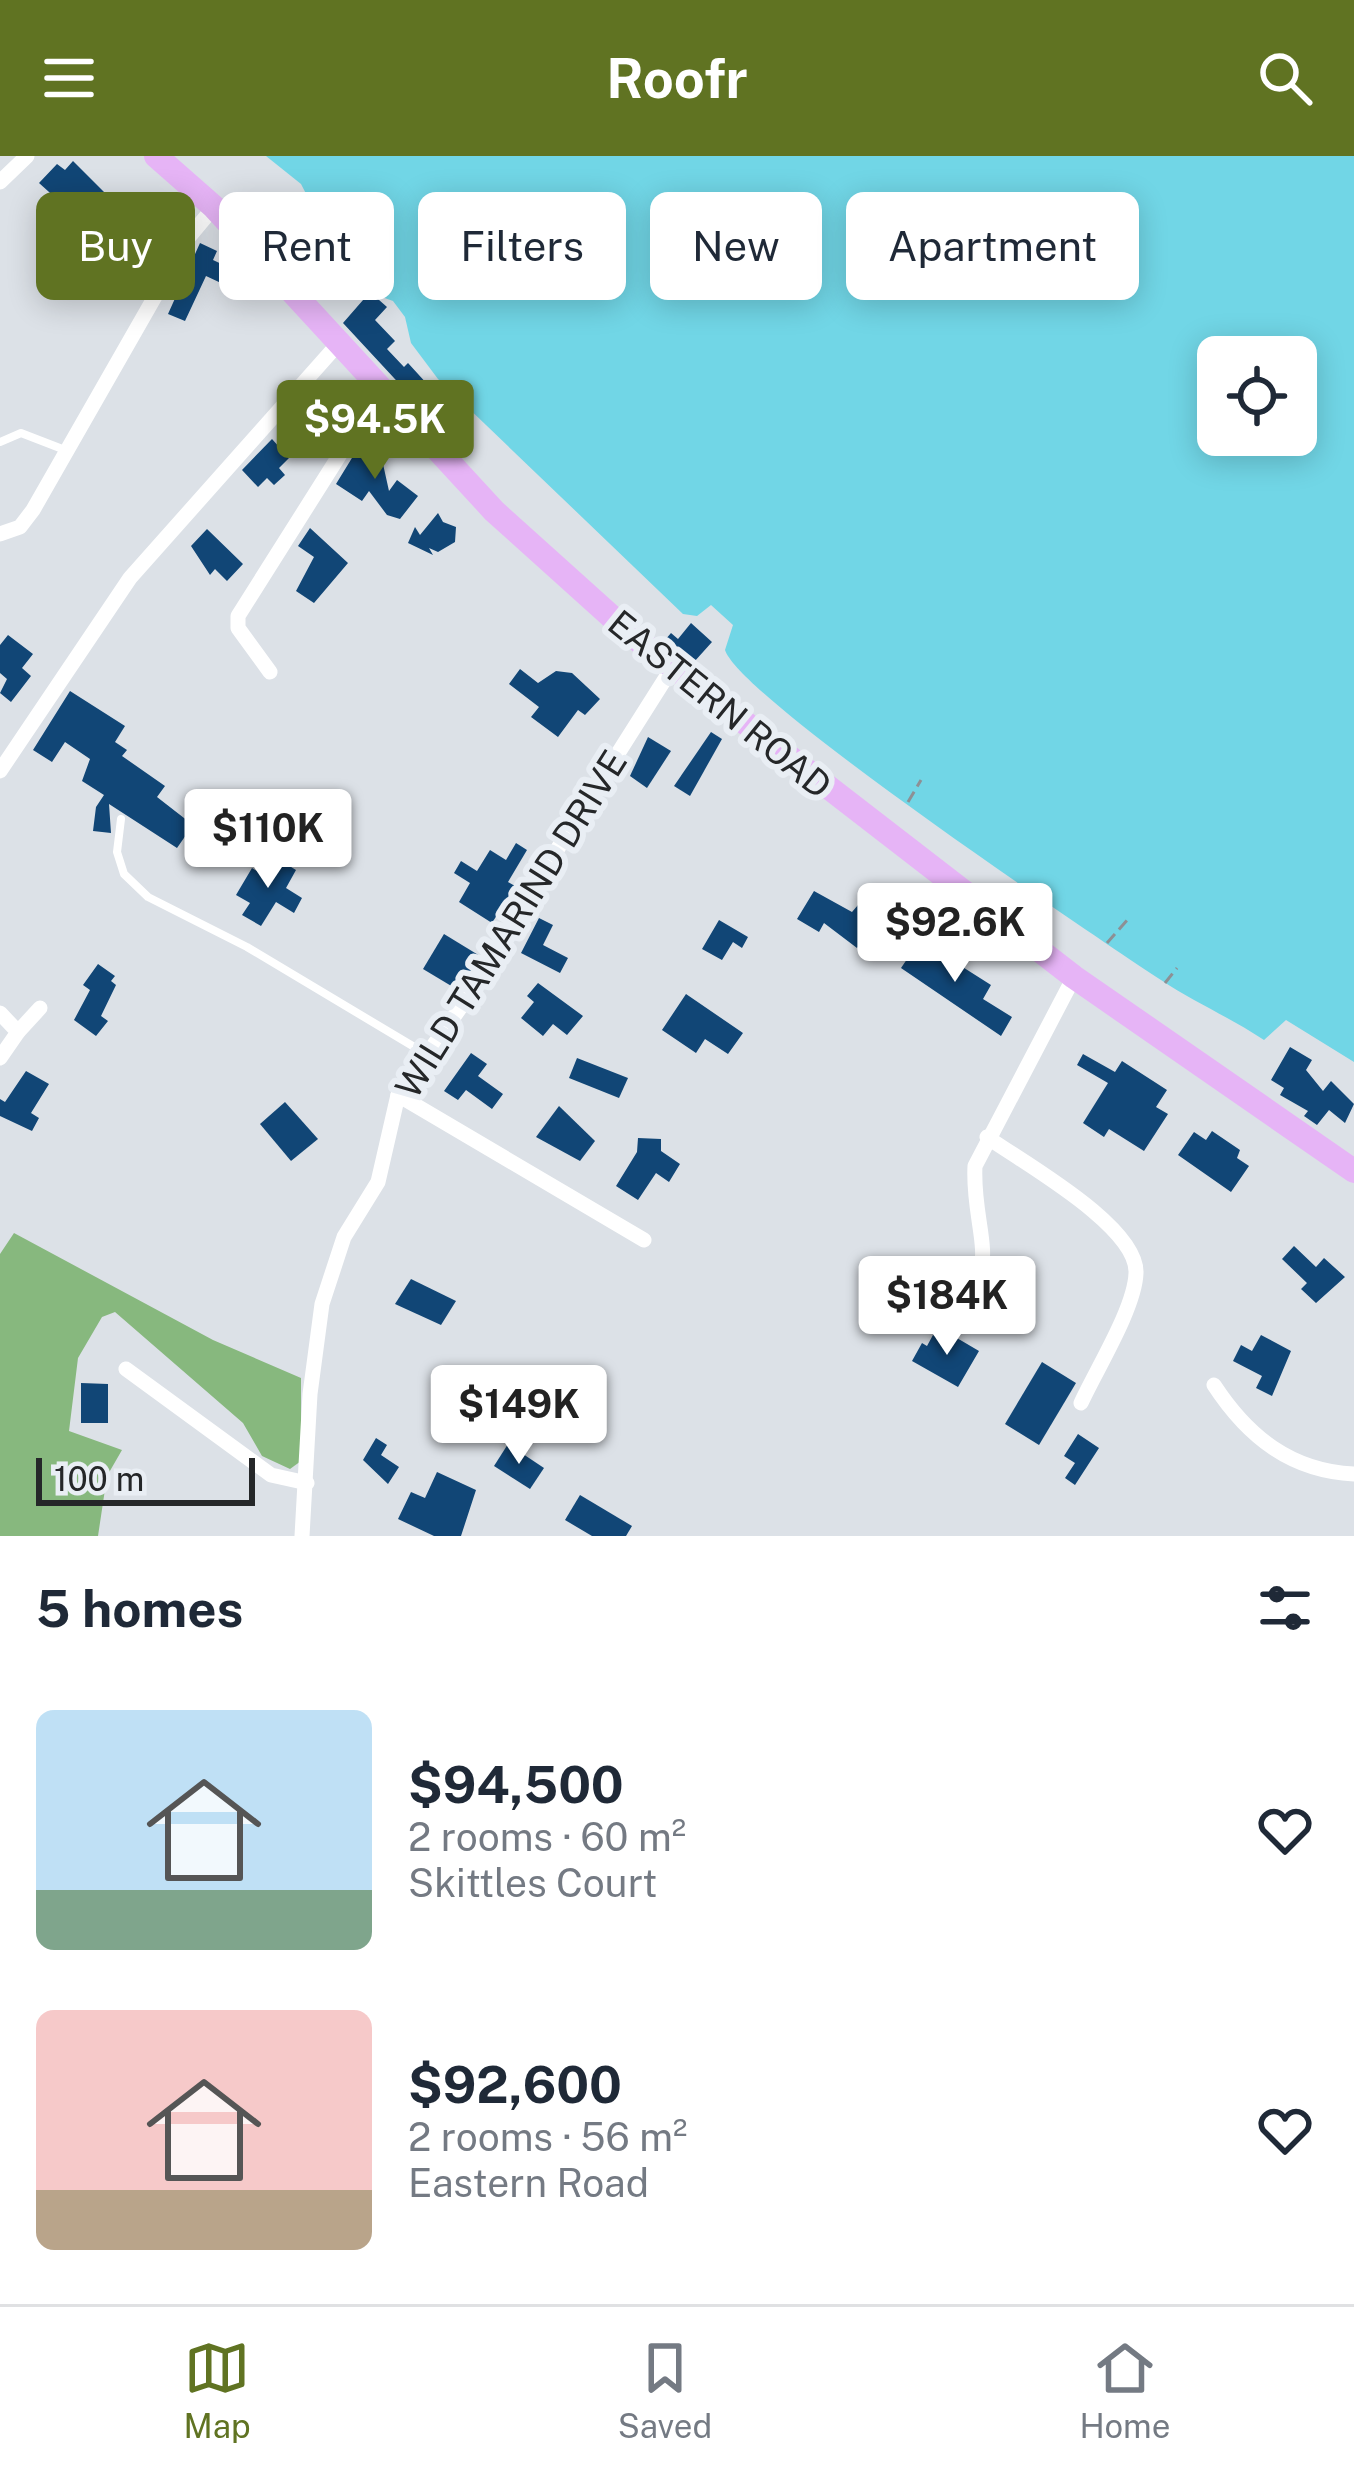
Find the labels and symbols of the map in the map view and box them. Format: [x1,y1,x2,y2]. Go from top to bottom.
pin: $94.5K [277,380,473,482]
street label: EASTERN ROAD [600,601,840,807]
street label: WILD TAMARIND DRIVE [387,743,635,1105]
pin: $110K [184,789,352,891]
pin: $92.6K [857,883,1053,985]
pin: $184K [863,1256,1031,1358]
pin: $149K [435,1365,603,1467]
scale bar [36,1452,255,1505]

